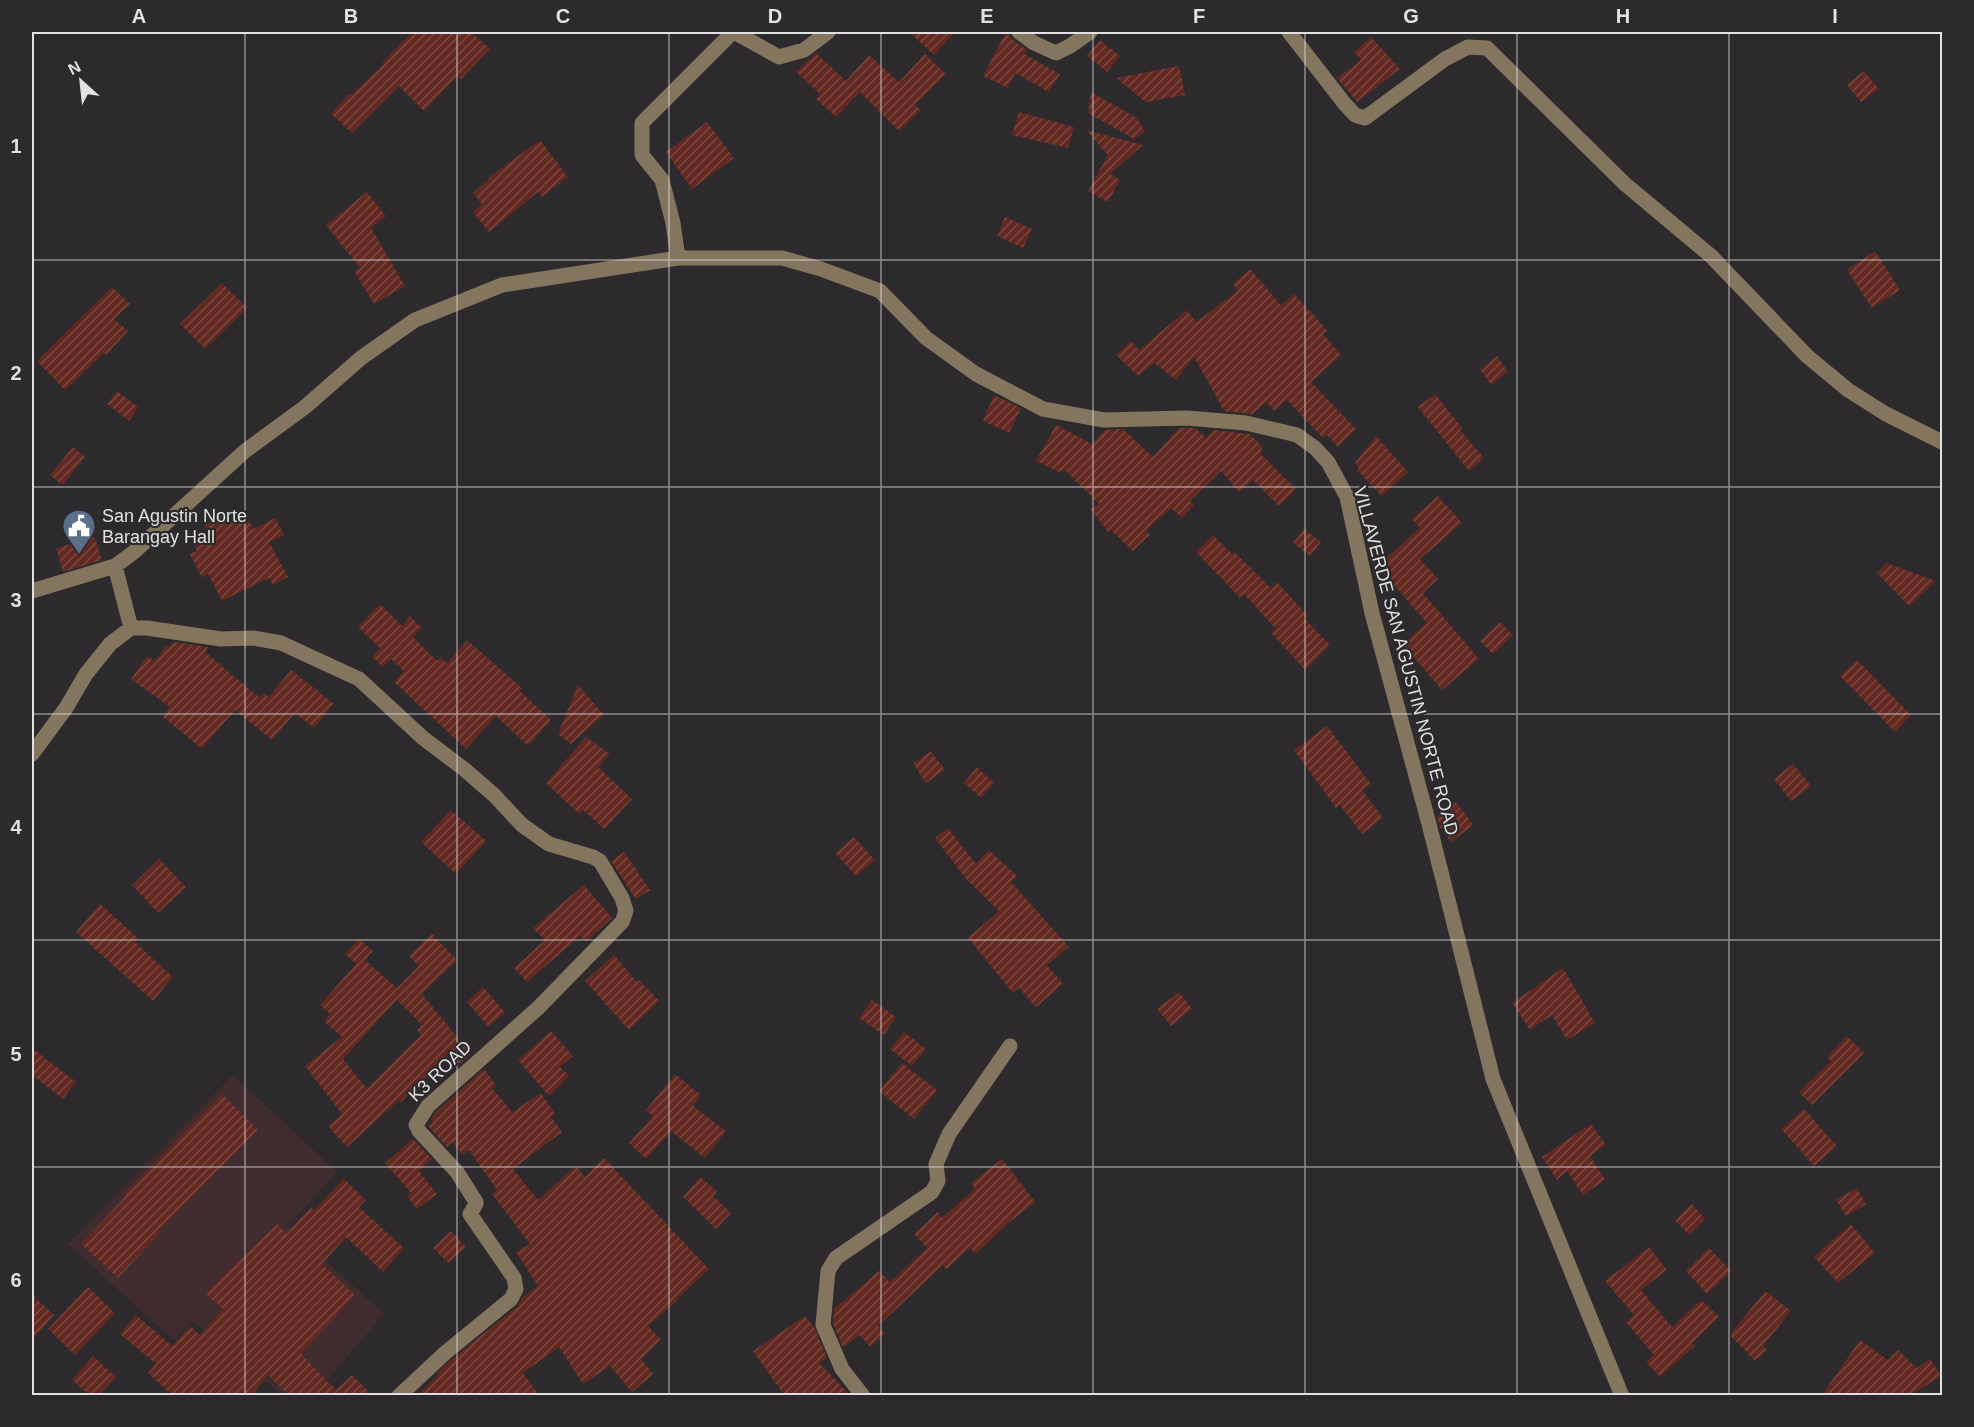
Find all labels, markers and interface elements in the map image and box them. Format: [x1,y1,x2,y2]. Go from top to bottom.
text: A [132,5,146,27]
text: B [344,5,358,27]
text: C [556,5,570,27]
text: D [768,5,782,27]
text: E [980,5,994,27]
text: F [1193,5,1205,27]
text: G [1403,5,1419,27]
text: H [1616,5,1630,27]
text: I [1832,5,1838,27]
north arrow [51,51,111,111]
text: N [65,58,83,78]
text: 1 [10,135,22,157]
text: 2 [10,362,22,384]
street label: VILLAVERDE SAN AGUSTIN NORTE ROAD [1350,484,1462,838]
place label: San Agustin Norte Barangay Hall [102,506,247,547]
public building icon: San Agustin Norte Barangay Hall [61,508,97,555]
text: 3 [10,589,22,611]
text: 4 [10,816,22,838]
street label: K3 ROAD [405,1036,475,1106]
text: 5 [10,1043,22,1065]
text: 6 [10,1269,22,1291]

